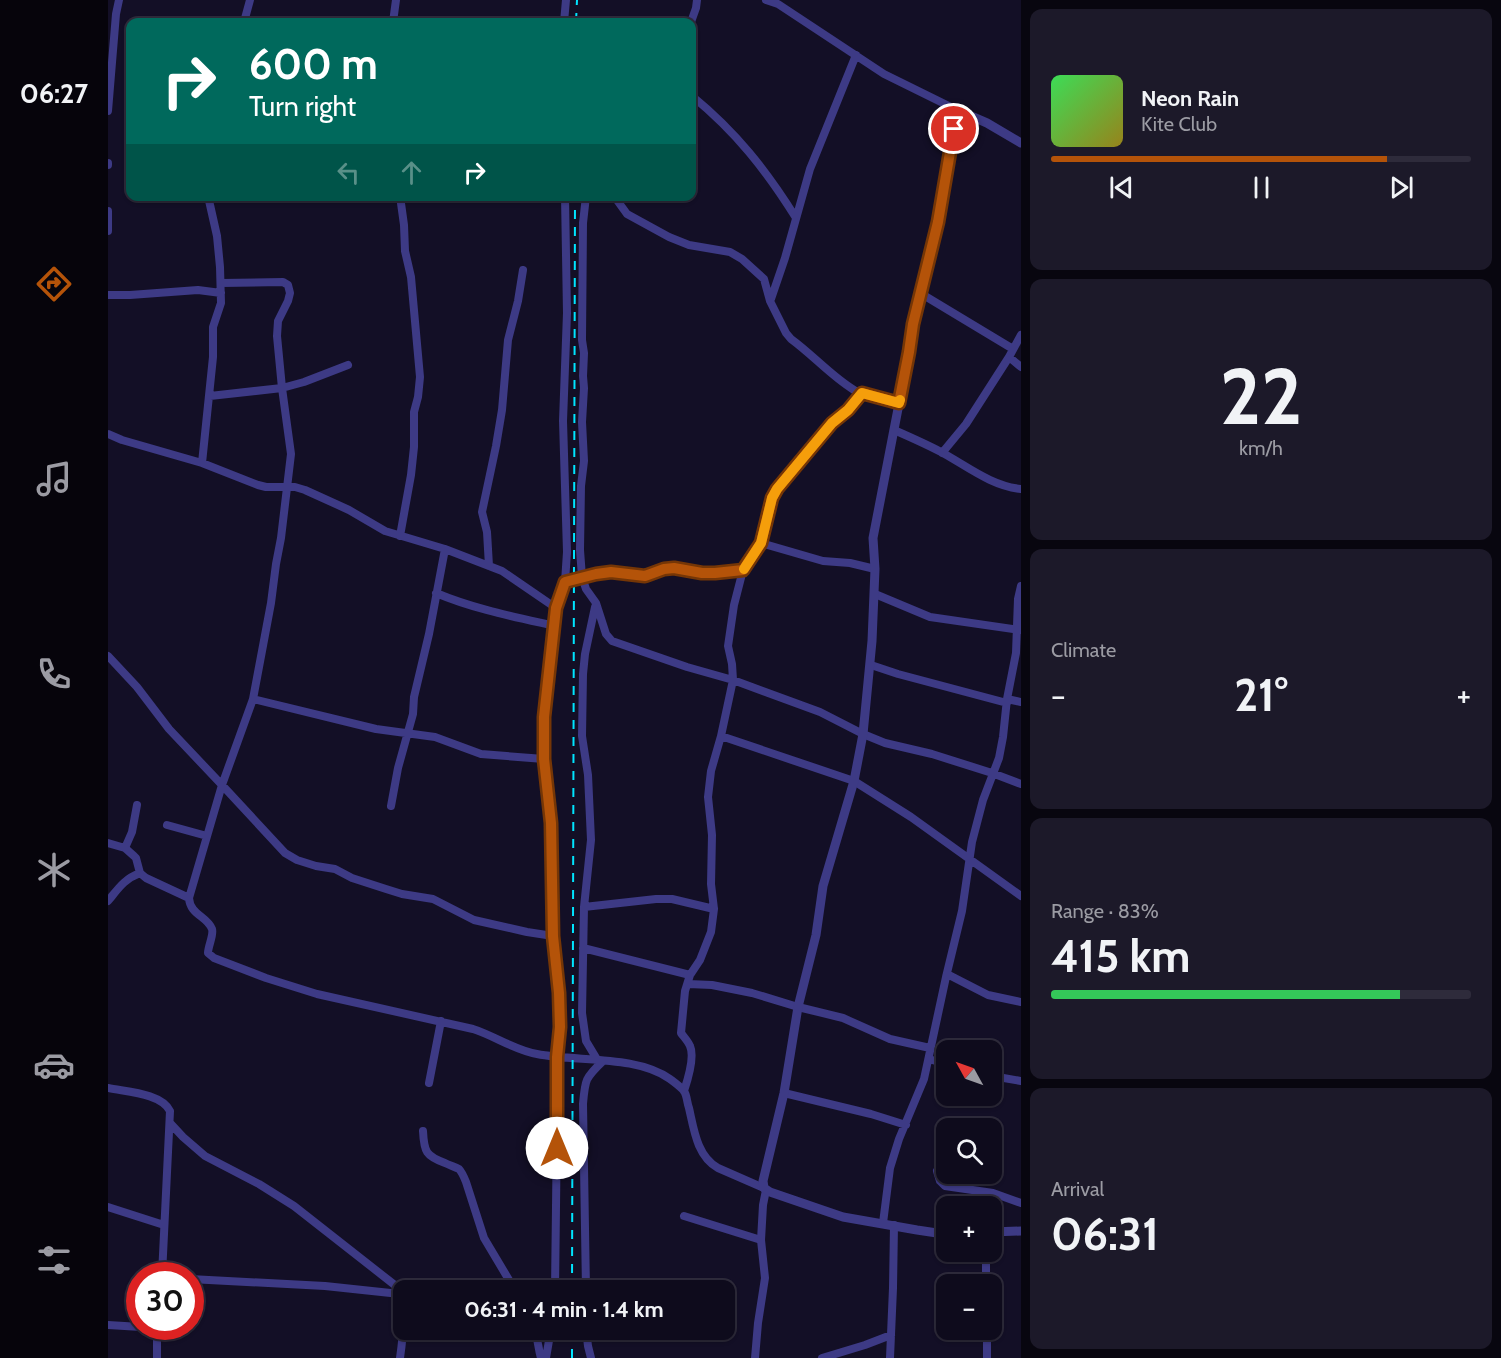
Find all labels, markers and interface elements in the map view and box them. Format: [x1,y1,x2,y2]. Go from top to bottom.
text: 600 m [249,38,378,90]
icon: right [150,42,228,120]
text: 06:27 [20,77,88,110]
text: Neon Rain [1141,85,1239,112]
text: Turn right [249,90,356,123]
pin [928,103,979,154]
icon: arrive [937,112,970,145]
text: Kite Club [1141,112,1217,136]
icon: left [332,156,365,189]
icon: ahead [395,156,428,189]
icon: right [458,156,491,189]
icon: previous [1105,171,1138,204]
icon: pause [1245,171,1278,204]
icon: next [1385,171,1418,204]
icon: directions [33,263,75,305]
text: 22 [1220,349,1302,444]
text: km/h [1239,436,1283,460]
icon: music [33,458,75,500]
text: Climate [1051,638,1116,662]
icon: phone [33,653,75,695]
text: 21° [1234,668,1288,722]
text: − [1051,675,1066,715]
text: + [1456,675,1471,715]
icon: climate [33,849,75,891]
text: Range · 83% [1051,899,1159,923]
text: 415 km [1051,929,1190,983]
north arrow [936,1040,1002,1106]
map controls [936,1040,1002,1340]
icon: car [33,1044,75,1086]
position arrow [525,1116,589,1180]
button: search [936,1118,1002,1184]
text: Arrival [1051,1177,1104,1201]
button: + [936,1196,1002,1262]
text: 06:31 [1051,1207,1159,1261]
icon: filters [33,1239,75,1281]
speed limit sign: 30 [126,1262,204,1340]
button: − [936,1274,1002,1340]
text: 06:31 · 4 min · 1.4 km [464,1296,664,1323]

